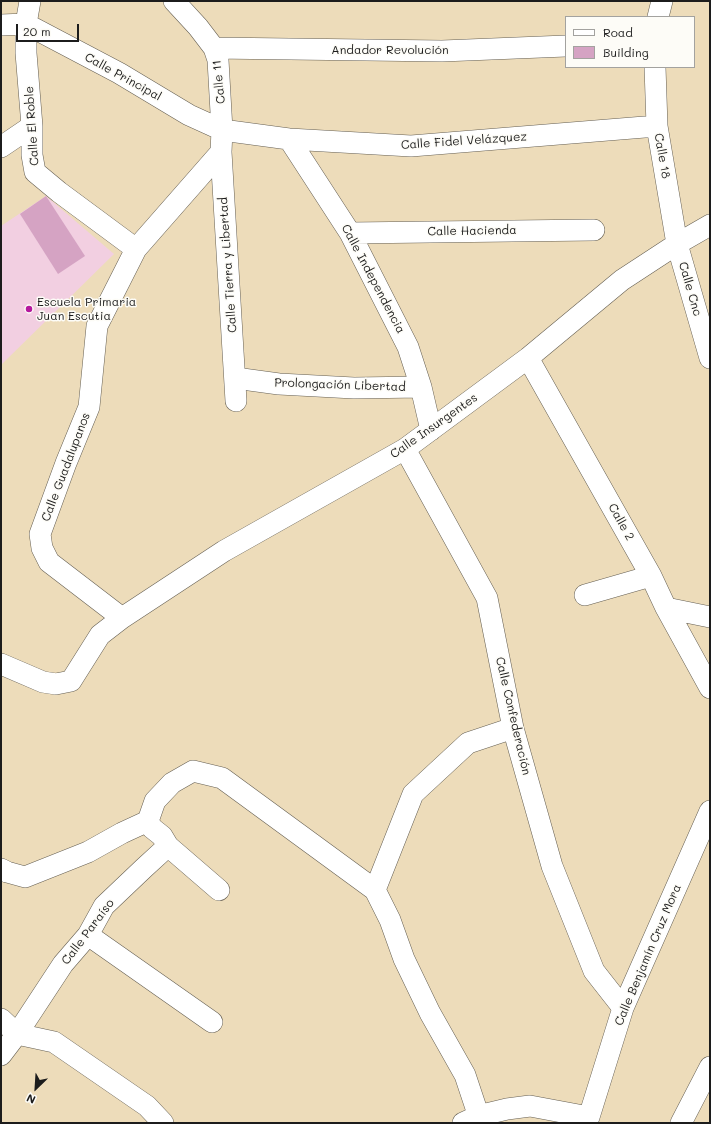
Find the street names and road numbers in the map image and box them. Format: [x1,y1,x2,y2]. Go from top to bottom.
street label: Andador Revolución [331,43,449,57]
street label: Calle Principal [82,50,164,104]
street label: Calle 11 [210,59,228,105]
street label: Calle El Roble [22,86,42,166]
street label: Calle Fidel Velázquez [401,129,527,153]
street label: Calle 18 [651,132,673,180]
street label: Calle Tierra y Libertad [216,197,240,333]
street label: Calle Independencia [338,222,408,336]
street label: Calle Hacienda [427,223,517,239]
street label: Calle Cnc [675,260,705,318]
street label: Prolongación Libertad [274,376,406,394]
street label: Calle Insurgentes [388,390,480,462]
street label: Calle Guadalupanos [39,411,93,523]
street label: Calle 2 [605,501,637,543]
street label: Calle Confederación [492,656,534,776]
street label: Calle Benjamín Cruz Mora [612,882,684,1028]
street label: Calle Paraíso [59,896,117,968]

